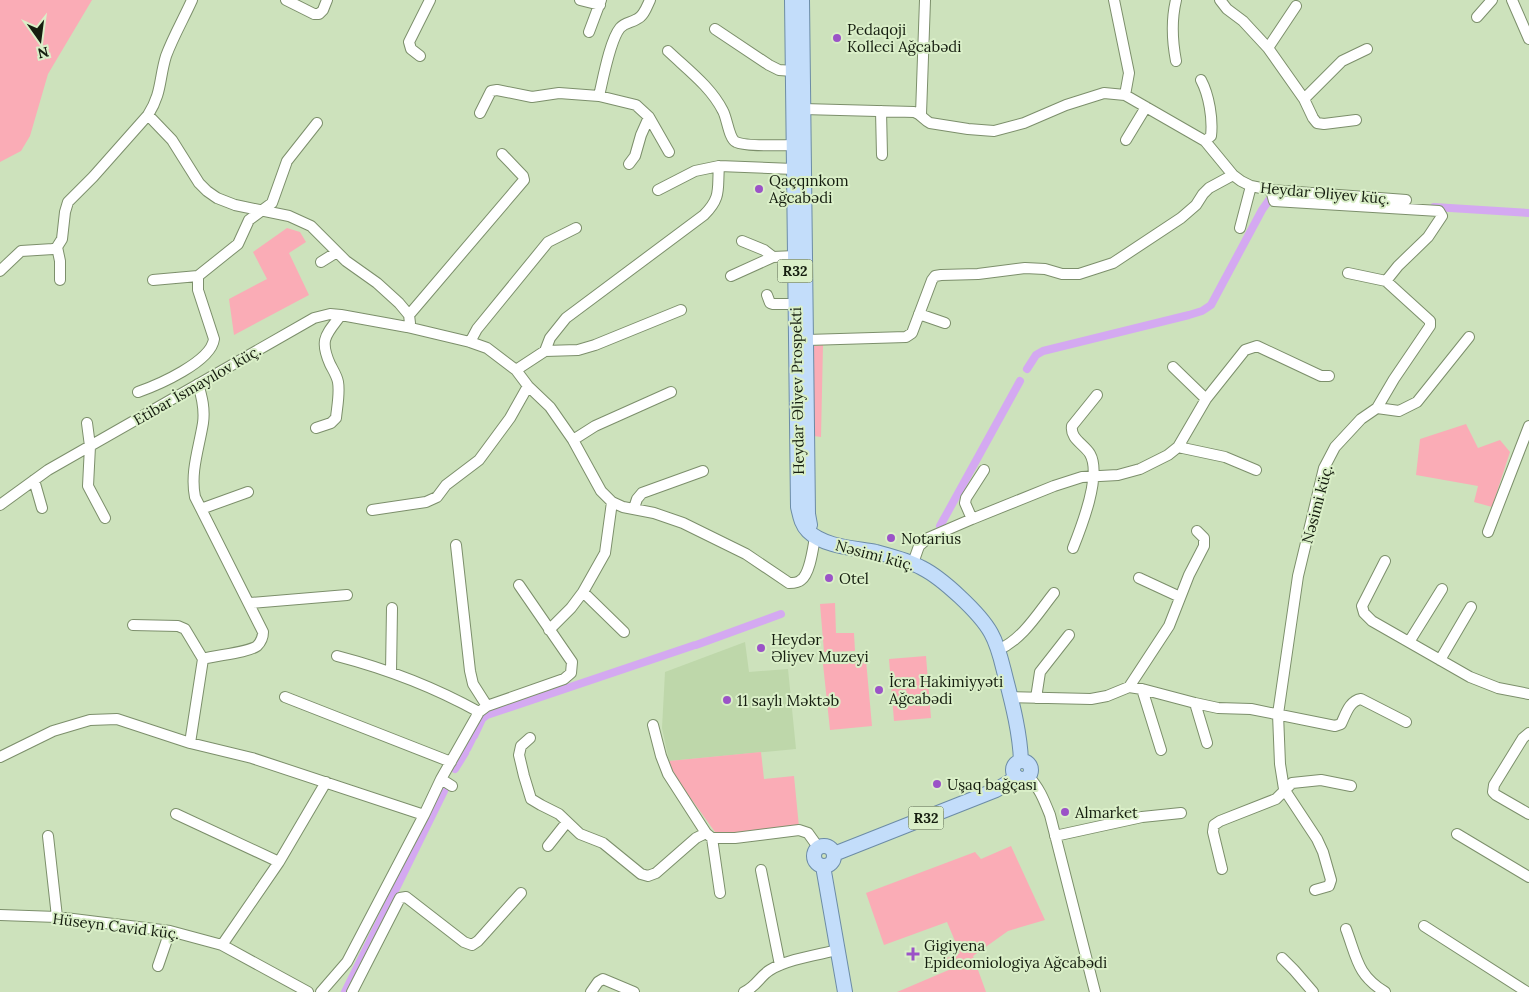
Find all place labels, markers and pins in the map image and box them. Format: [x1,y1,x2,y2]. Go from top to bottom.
place label: Pedaqoji Kolleci Ağcabədi [847,20,962,56]
marker: Pedaqoji Kolleci Ağcabədi [831,32,843,44]
place label: Qaçqınkom Ağcabədi [768,171,849,207]
marker: Qaçqınkom Ağcabədi [753,183,765,195]
place label: Notarius [901,529,961,548]
marker: Notarius [885,532,897,544]
place label: Otel [839,569,869,588]
marker: Otel [823,572,835,584]
place label: Heydər Əliyev Muzeyi [771,630,869,666]
marker: Heydər Əliyev Muzeyi [755,642,767,654]
place label: İcra Hakimiyyəti Ağcabədi [888,672,1003,708]
marker: İcra Hakimiyyəti Ağcabədi [873,684,885,696]
place label: 11 saylı Məktəb [737,691,839,710]
marker: 11 saylı Məktəb [721,694,733,706]
place label: Uşaq bağçası [947,775,1037,794]
marker: Uşaq bağçası [931,778,943,790]
place label: Almarket [1074,803,1138,822]
marker: Almarket [1059,806,1071,818]
place label: Gigiyena Epideomiologiya Ağcabədi [924,936,1107,972]
marker: Gigiyena Epideomiologiya Ağcabədi [906,947,920,961]

